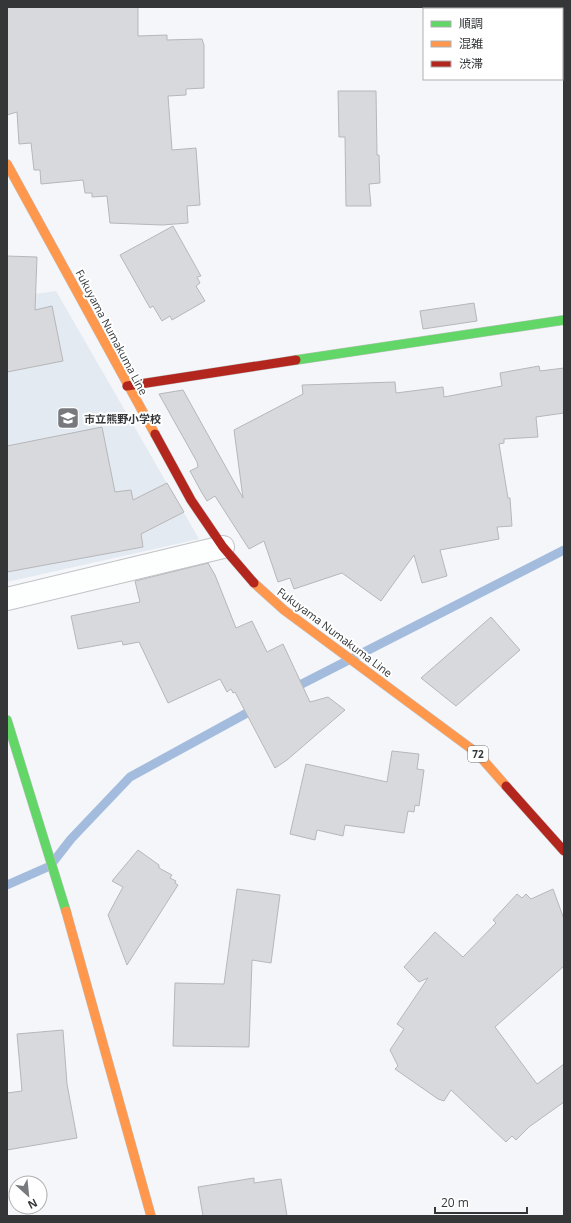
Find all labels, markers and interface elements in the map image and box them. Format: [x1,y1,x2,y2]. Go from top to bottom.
legend [423,8,563,80]
text: 順調 [459,15,483,32]
text: 混雑 [459,35,483,52]
text: 渋滞 [459,55,483,72]
street label: Fukuyama Numakuma Line [72,267,152,397]
school or university icon: 市立熊野小学校 [55,405,81,431]
place label: 市立熊野小学校 [84,411,161,426]
street label: Fukuyama Numakuma Line [275,584,395,680]
road number: 72 [468,746,488,762]
north arrow [8,1175,48,1215]
scale bar [435,1189,527,1215]
text: 20 m [441,1194,469,1211]
text: N [25,1196,40,1213]

